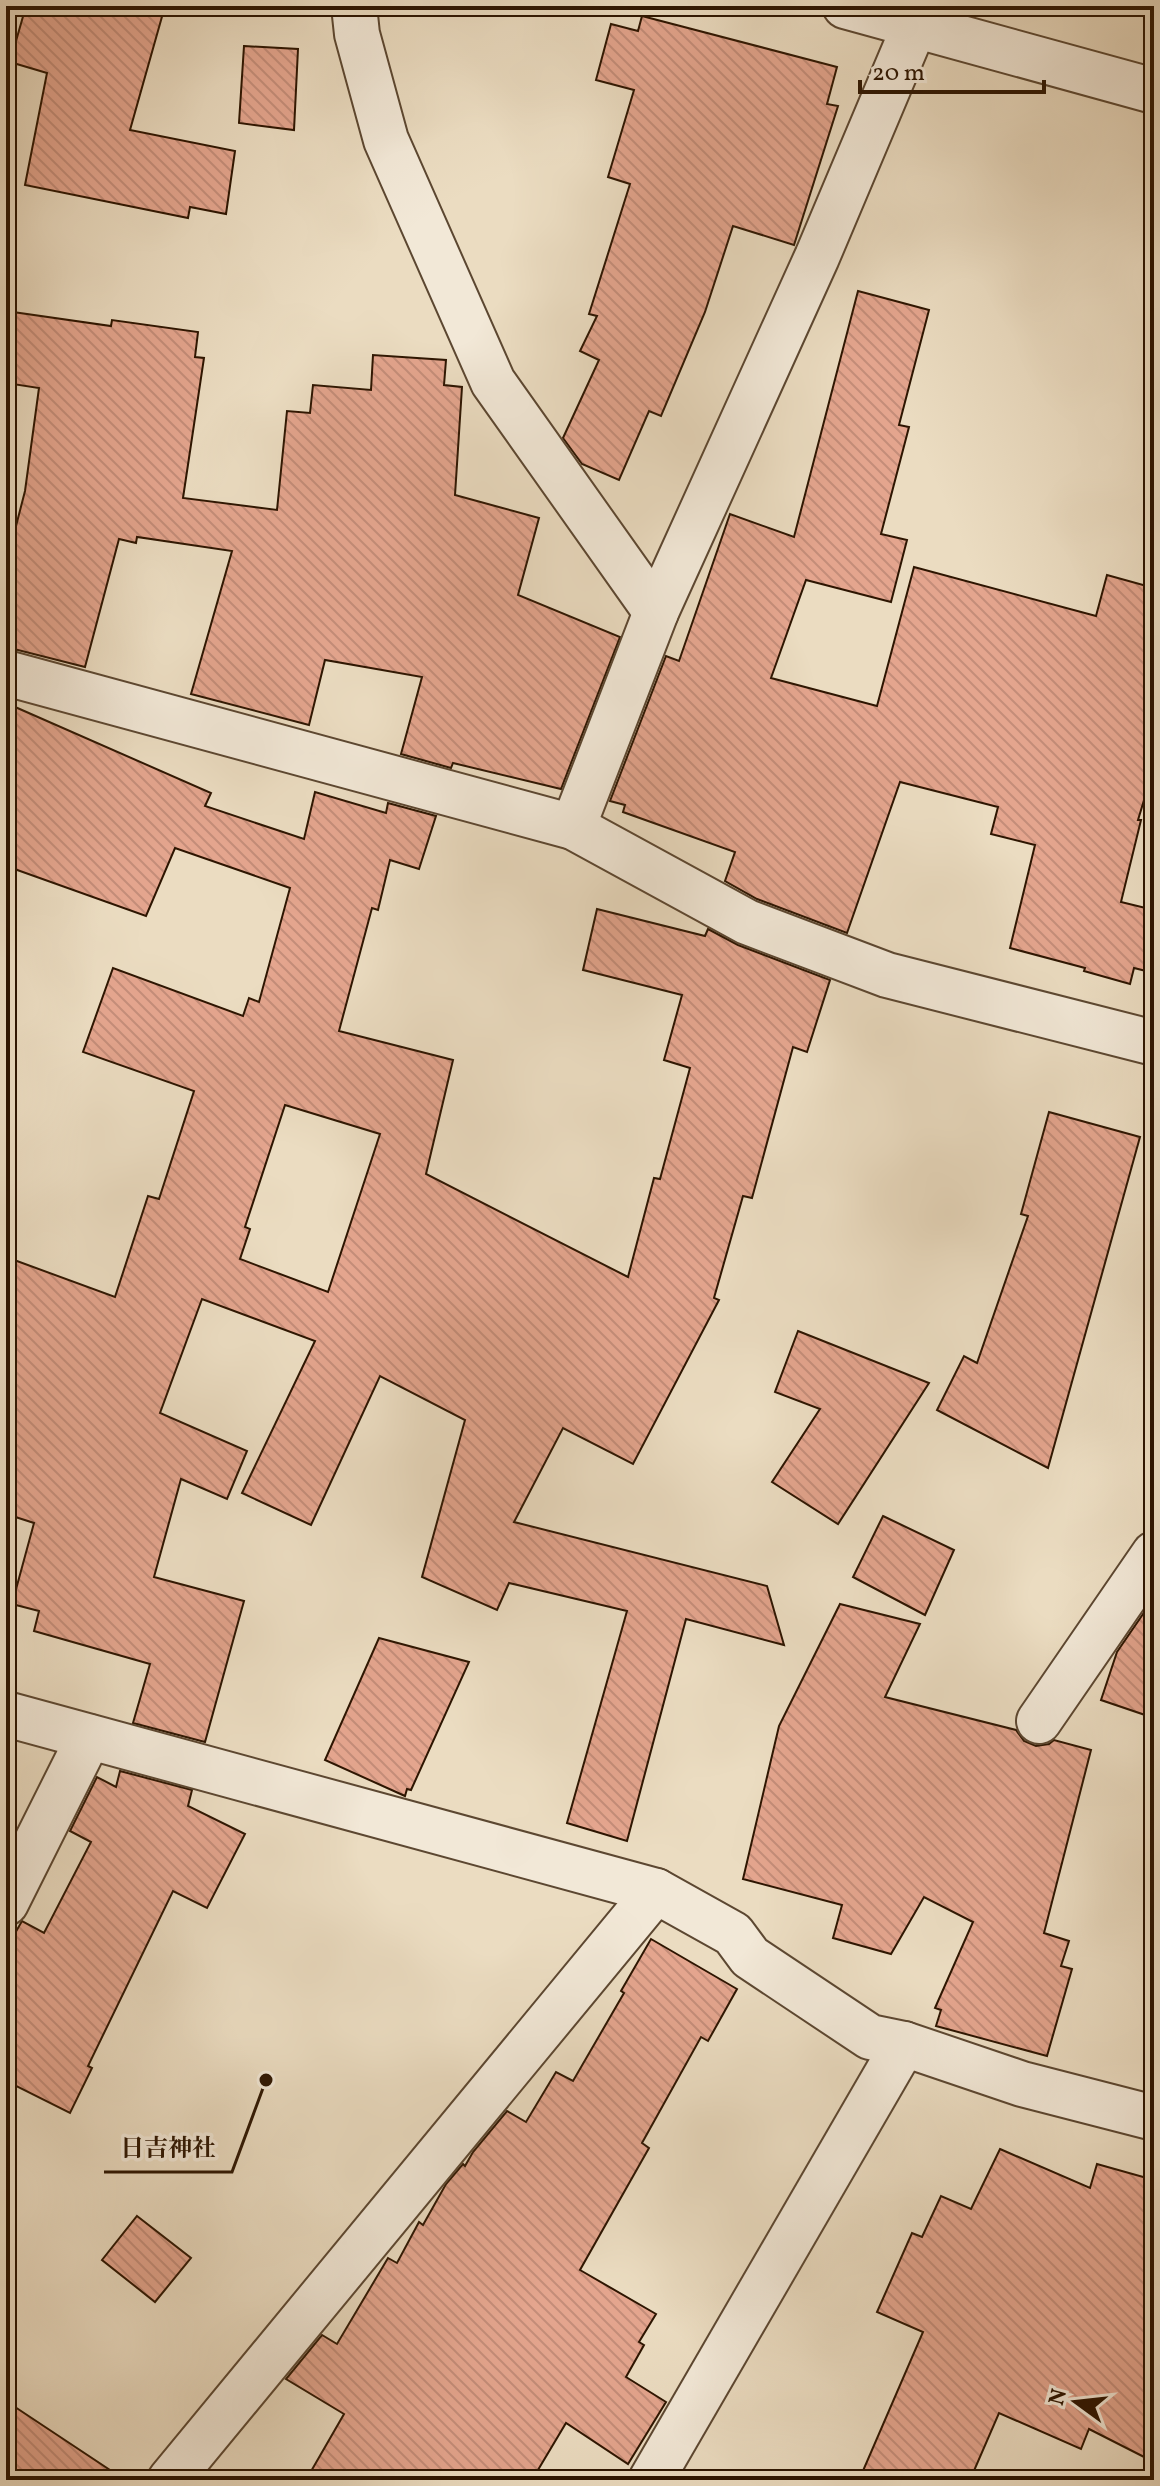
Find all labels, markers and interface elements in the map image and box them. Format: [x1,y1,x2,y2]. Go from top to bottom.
scale bar [860,44,1044,94]
text: 20 m [872,57,925,91]
callout: 日吉神社 [104,2124,232,2172]
text: 日吉神社 [120,2133,216,2167]
north arrow [1036,2362,1116,2442]
text: N [1042,2386,1076,2409]

